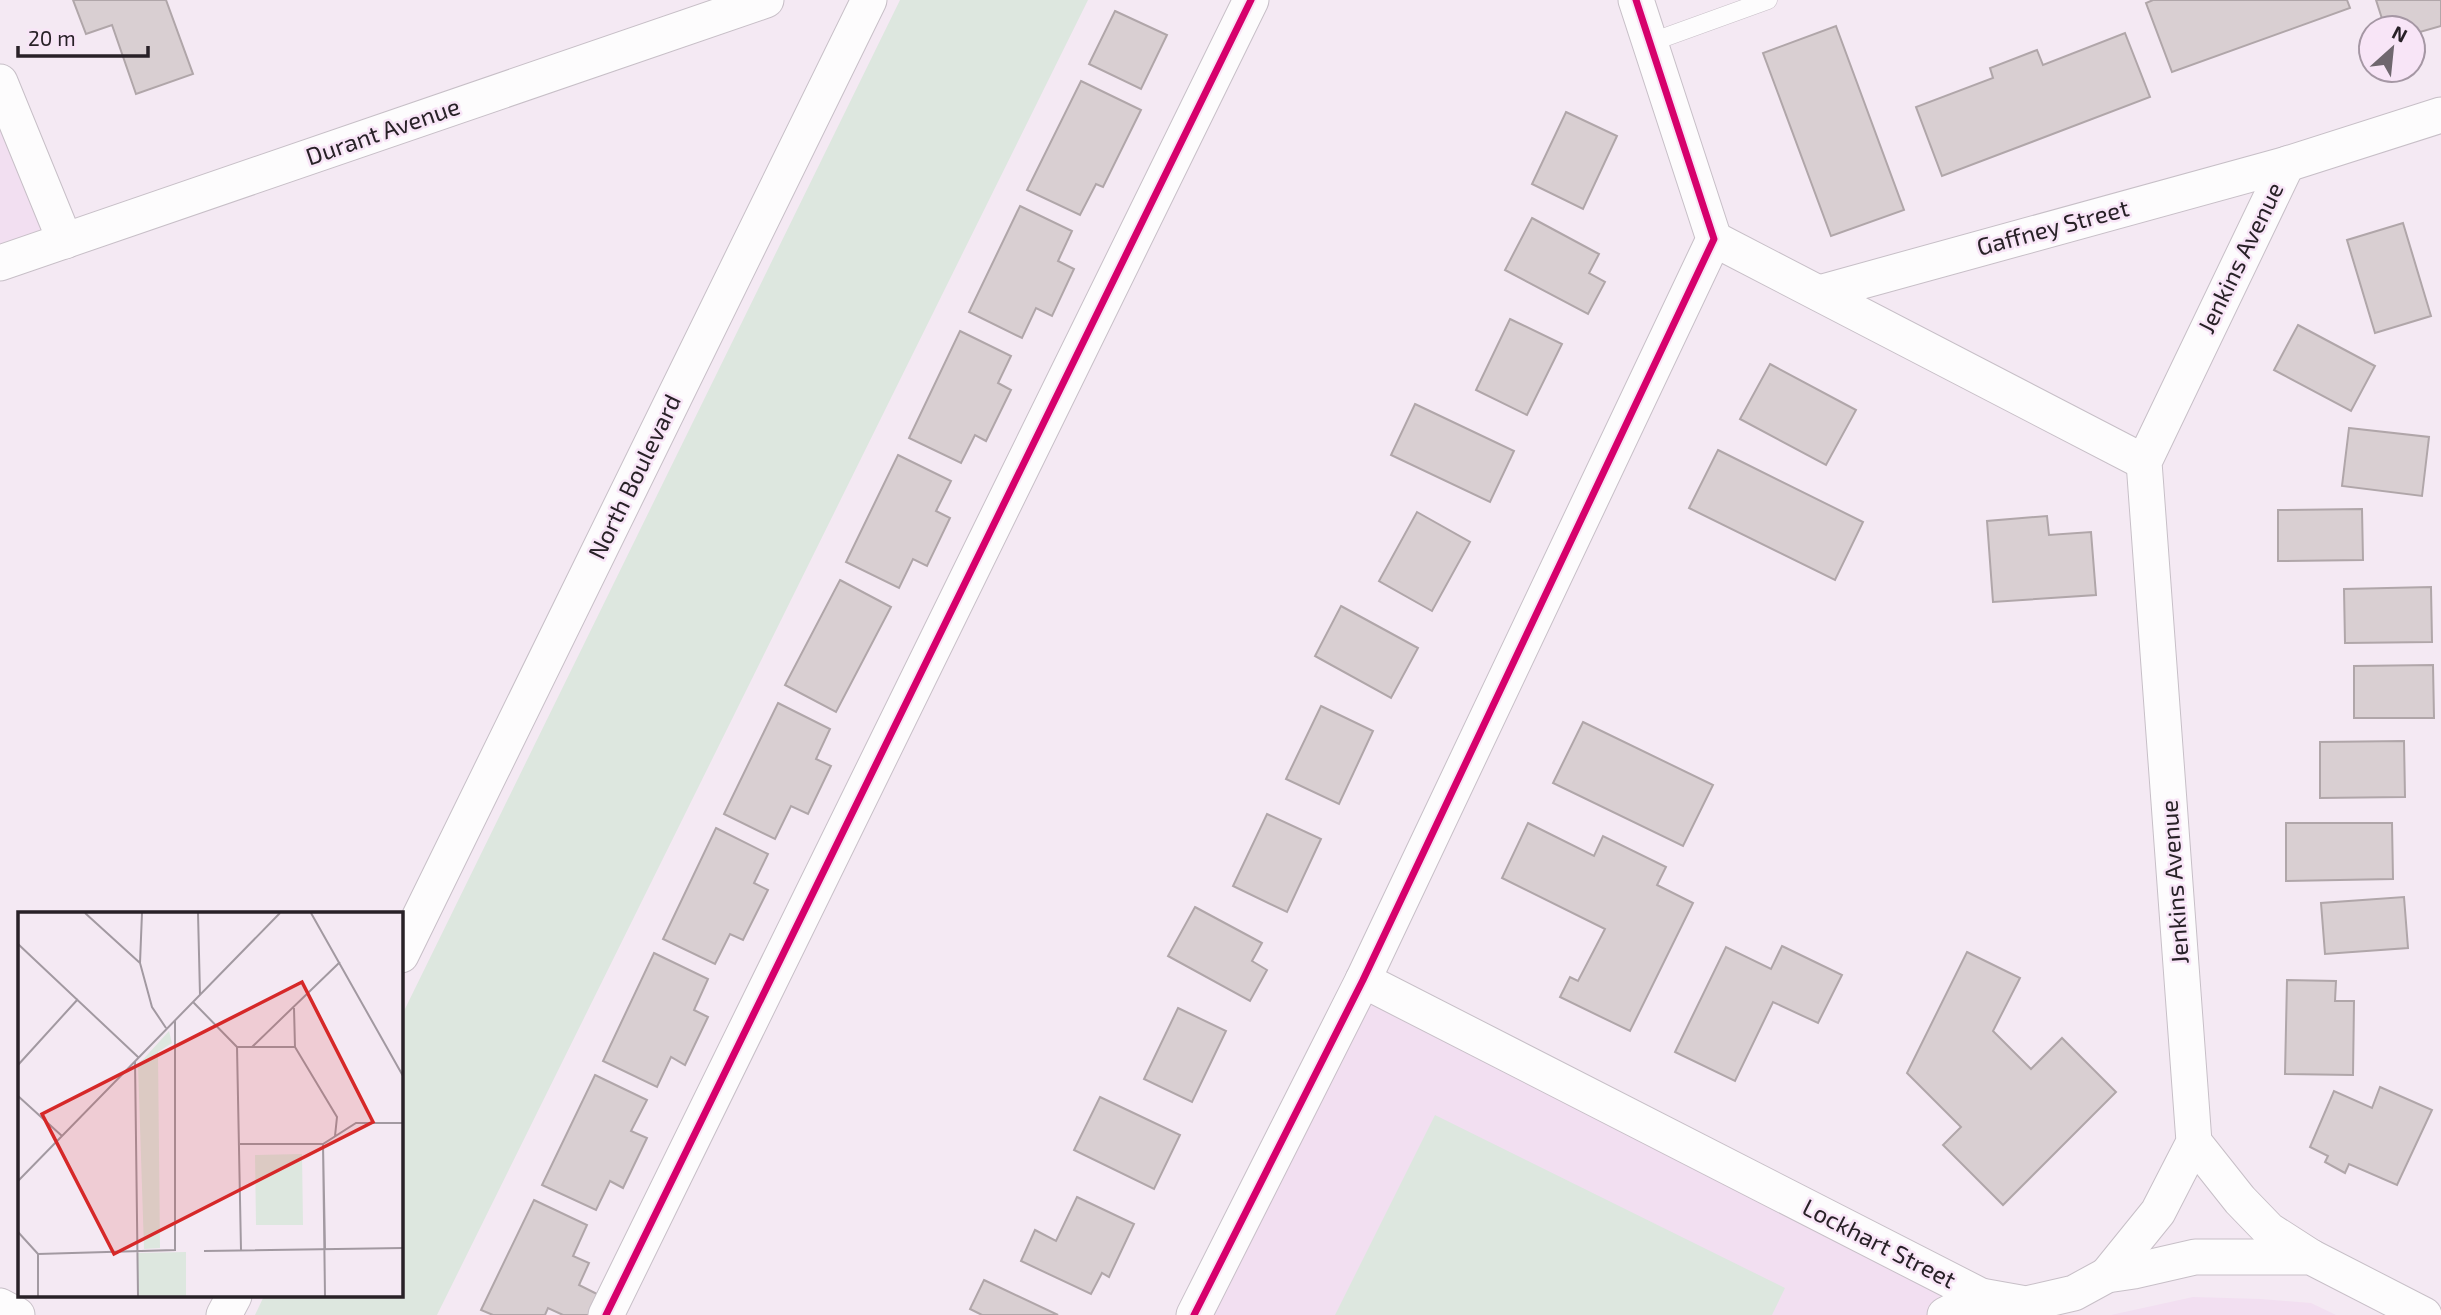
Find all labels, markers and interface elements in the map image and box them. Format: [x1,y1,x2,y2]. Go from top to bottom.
scale bar [18,14,147,58]
north arrow [2357,14,2427,84]
text: N [2389,20,2411,47]
text: 20 m [28,25,76,50]
street label: Durant Avenue [302,91,463,170]
street label: Jenkins Avenue [2191,177,2289,338]
street label: Gaffney Street [1973,192,2132,261]
street label: North Boulevard [581,389,686,563]
street label: Jenkins Avenue [2153,799,2194,965]
inset map [18,912,402,1298]
street label: Lockhart Street [1798,1192,1961,1294]

